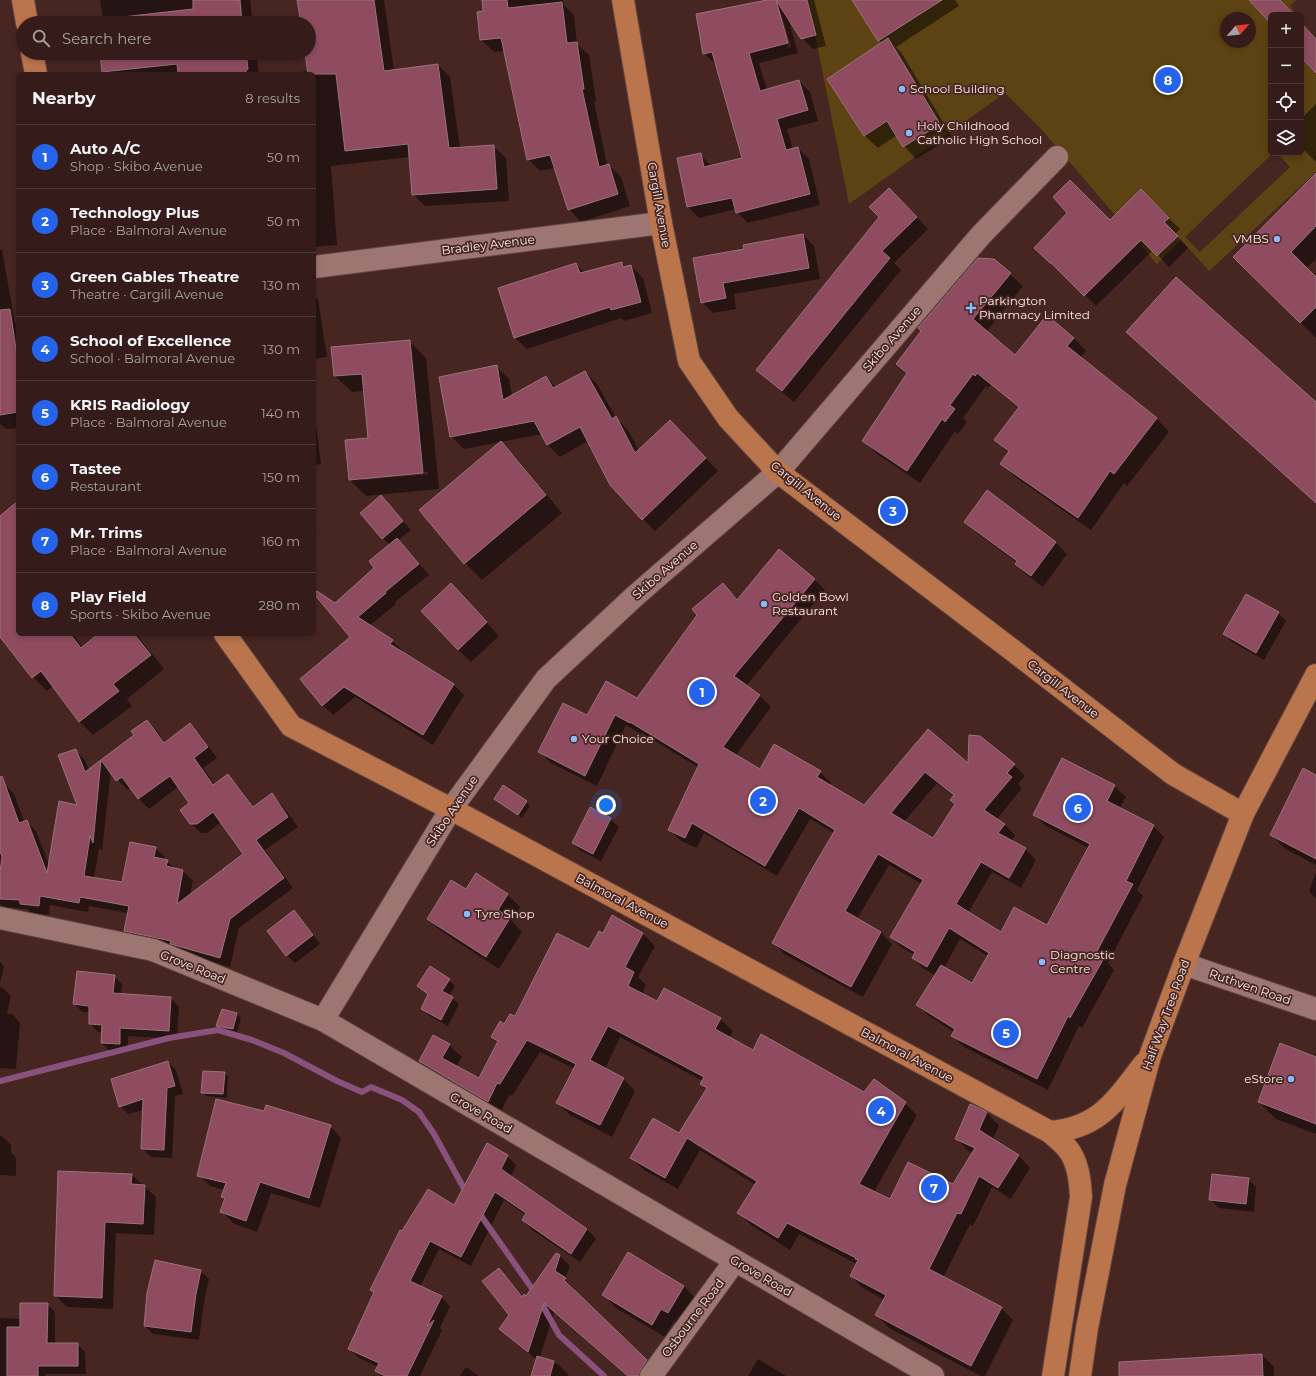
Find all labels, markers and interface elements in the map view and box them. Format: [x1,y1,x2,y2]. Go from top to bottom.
north arrow [1220,12,1256,48]
map controls [1268,12,1304,156]
button: + [1268,12,1304,48]
search box [16,16,316,60]
icon: search [30,27,52,49]
text: Search here [62,29,151,48]
button: − [1268,48,1304,84]
pin: 8 [1155,65,1181,95]
place label: School Building [910,81,1005,96]
marker: School Building [897,84,907,94]
button: locate [1268,84,1304,120]
text: Nearby [32,88,96,108]
text: 8 results [245,90,300,106]
place label: Holy Childhood Catholic High School [917,118,1042,147]
button: layers [1268,120,1304,156]
marker: Holy Childhood Catholic High School [904,128,914,138]
text: Auto A/C [70,139,140,158]
text: 1 [42,149,48,165]
text: 50 m [267,149,300,165]
text: Shop · Skibo Avenue [70,158,203,174]
street label: Cargill Avenue [645,161,674,249]
text: Technology Plus [70,203,199,222]
text: 2 [41,213,49,229]
text: 50 m [267,213,300,229]
text: Place · Balmoral Avenue [70,222,227,238]
street label: Bradley Avenue [440,231,535,258]
place label: VMBS [1233,231,1269,246]
marker: VMBS [1272,234,1282,244]
text: Green Gables Theatre [70,267,239,286]
text: 3 [41,277,49,293]
text: 130 m [262,277,300,293]
text: Theatre · Cargill Avenue [70,286,224,302]
place label: Parkington Pharmacy Limited [979,293,1090,322]
street label: Skibo Avenue [859,303,924,374]
marker: Parkington Pharmacy Limited [966,303,976,313]
text: School of Excellence [70,331,231,350]
text: 4 [41,341,49,357]
text: 130 m [262,341,300,357]
text: School · Balmoral Avenue [70,350,235,366]
text: KRIS Radiology [70,395,190,414]
text: 5 [41,405,49,421]
text: 140 m [261,405,300,421]
text: Place · Balmoral Avenue [70,414,227,430]
street label: Cargill Avenue [768,458,845,524]
text: Tastee [70,459,121,478]
text: 6 [41,469,49,485]
text: 150 m [262,469,300,485]
text: Restaurant [70,478,141,494]
pin: 3 [880,496,906,526]
text: Mr. Trims [70,523,143,542]
text: 7 [41,533,49,549]
text: 160 m [262,533,300,549]
street label: Skibo Avenue [629,537,700,602]
text: Place · Balmoral Avenue [70,542,227,558]
text: Play Field [70,587,146,606]
place label: Golden Bowl Restaurant [772,589,849,618]
text: 8 [41,597,49,613]
text: 280 m [259,597,300,613]
marker: Golden Bowl Restaurant [759,599,769,609]
text: Sports · Skibo Avenue [70,606,211,622]
street label: Cargill Avenue [1025,656,1102,721]
pin: 1 [689,677,715,707]
place label: Your Choice [582,731,654,746]
marker: Your Choice [569,734,579,744]
street label: Skibo Avenue [422,773,481,849]
pin: 2 [750,786,776,816]
pin: 6 [1065,793,1091,823]
your location [596,795,616,815]
street label: Balmoral Avenue [573,870,671,931]
place label: Tyre Shop [475,906,535,921]
marker: Tyre Shop [462,909,472,919]
street label: Grove Road [158,947,228,986]
place label: Diagnostic Centre [1050,947,1115,976]
marker: Diagnostic Centre [1037,957,1047,967]
street label: Half Way Tree Road [1139,957,1193,1072]
street label: Ruthven Road [1207,965,1293,1008]
pin: 5 [993,1018,1019,1048]
street label: Balmoral Avenue [858,1024,956,1085]
place label: eStore [1244,1071,1283,1086]
marker: eStore [1286,1074,1296,1084]
street label: Grove Road [447,1089,515,1136]
pin: 4 [868,1096,894,1126]
pin: 7 [921,1173,947,1203]
street label: Grove Road [727,1252,795,1299]
street label: Osbourne Road [658,1276,727,1360]

